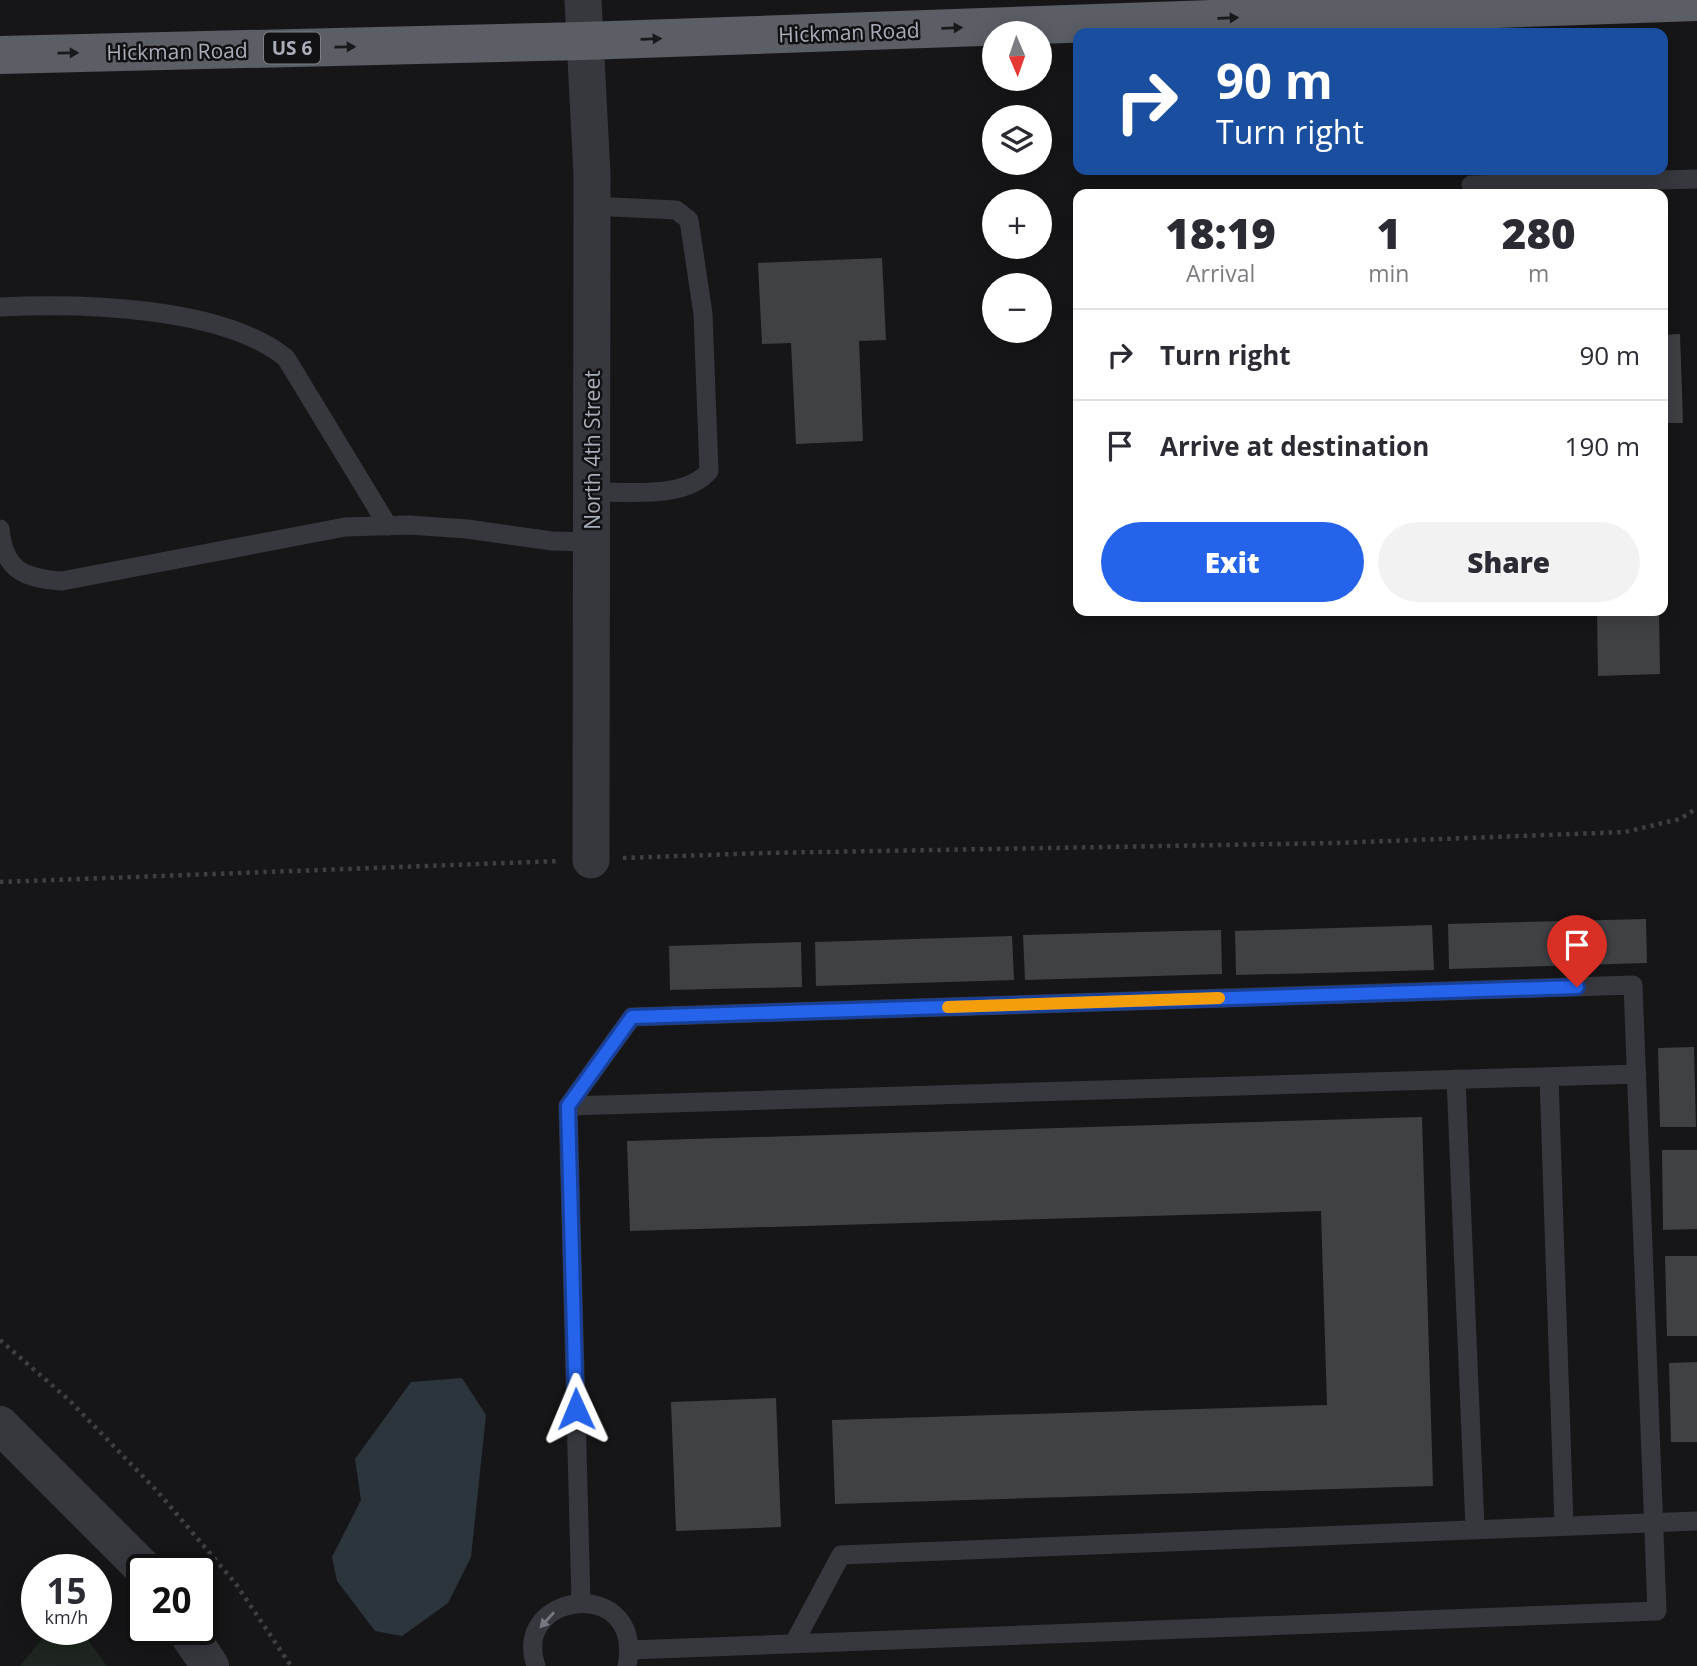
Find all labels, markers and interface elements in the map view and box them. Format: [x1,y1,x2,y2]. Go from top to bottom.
one-way arrow [1218,12,1240,23]
street label: Hickman Road [778,16,920,48]
north arrow [982,21,1052,91]
map controls [982,21,1052,343]
one-way arrow [941,22,963,33]
road number: US 6 [264,32,320,64]
one-way arrow [641,33,663,44]
street label: Hickman Road [106,36,248,66]
one-way arrow [334,41,356,52]
text: 90 m [1216,47,1333,113]
one-way arrow [57,48,79,59]
icon: right [1101,56,1192,147]
button: layers [982,105,1052,175]
text: Turn right [1216,110,1364,153]
button: + [982,189,1052,259]
text: 18:19 [1165,204,1276,261]
text: 1 [1377,204,1401,261]
text: 280 [1502,204,1576,261]
text: Arrival [1186,257,1255,289]
text: min [1368,257,1409,289]
text: m [1528,257,1549,289]
button: − [982,273,1052,343]
icon: right [1101,336,1139,374]
text: Turn right [1160,337,1291,373]
text: 90 m [1579,337,1640,373]
street label: North 4th Street [578,370,606,530]
icon: arrive [1101,427,1139,465]
text: Arrive at destination [1160,428,1429,464]
text: 190 m [1565,428,1640,464]
button: Exit [1101,522,1364,602]
button: Share [1378,522,1640,602]
pin [1547,915,1607,987]
icon: arrive [1558,926,1596,964]
position arrow [539,1372,613,1446]
speed limit sign: 20 [126,1554,217,1645]
text: 15 [46,1567,87,1614]
text: km/h [45,1605,88,1629]
one-way arrow [539,1611,555,1629]

